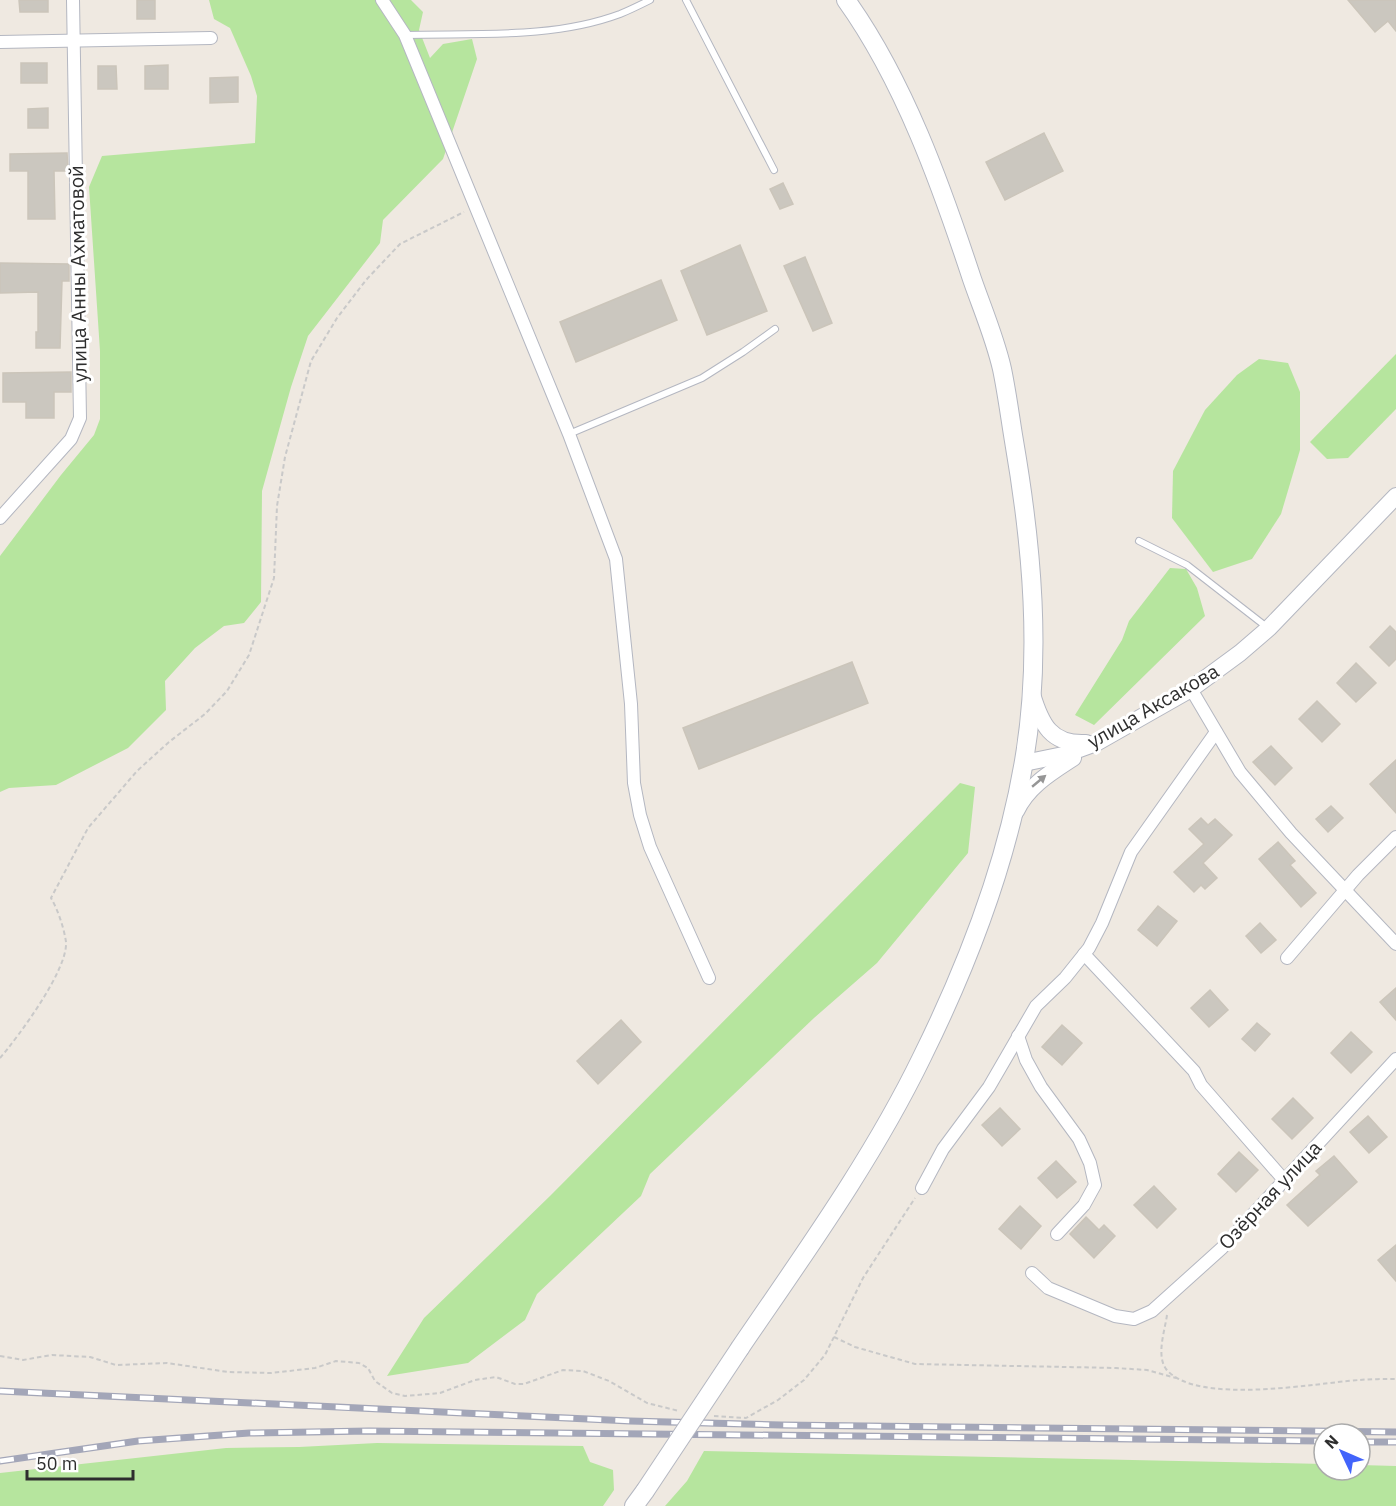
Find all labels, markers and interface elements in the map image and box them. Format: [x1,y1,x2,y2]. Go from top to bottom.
street label: улица Анны Ахматовой [62,165,93,383]
street label: улица Аксакова [1082,657,1224,754]
one-way arrow [1031,775,1047,788]
street label: Озёрная улица [1212,1134,1327,1255]
north arrow [1312,1422,1372,1482]
text: N [1320,1430,1342,1453]
scale bar [27,1443,134,1481]
text: 50 m [36,1452,78,1475]

